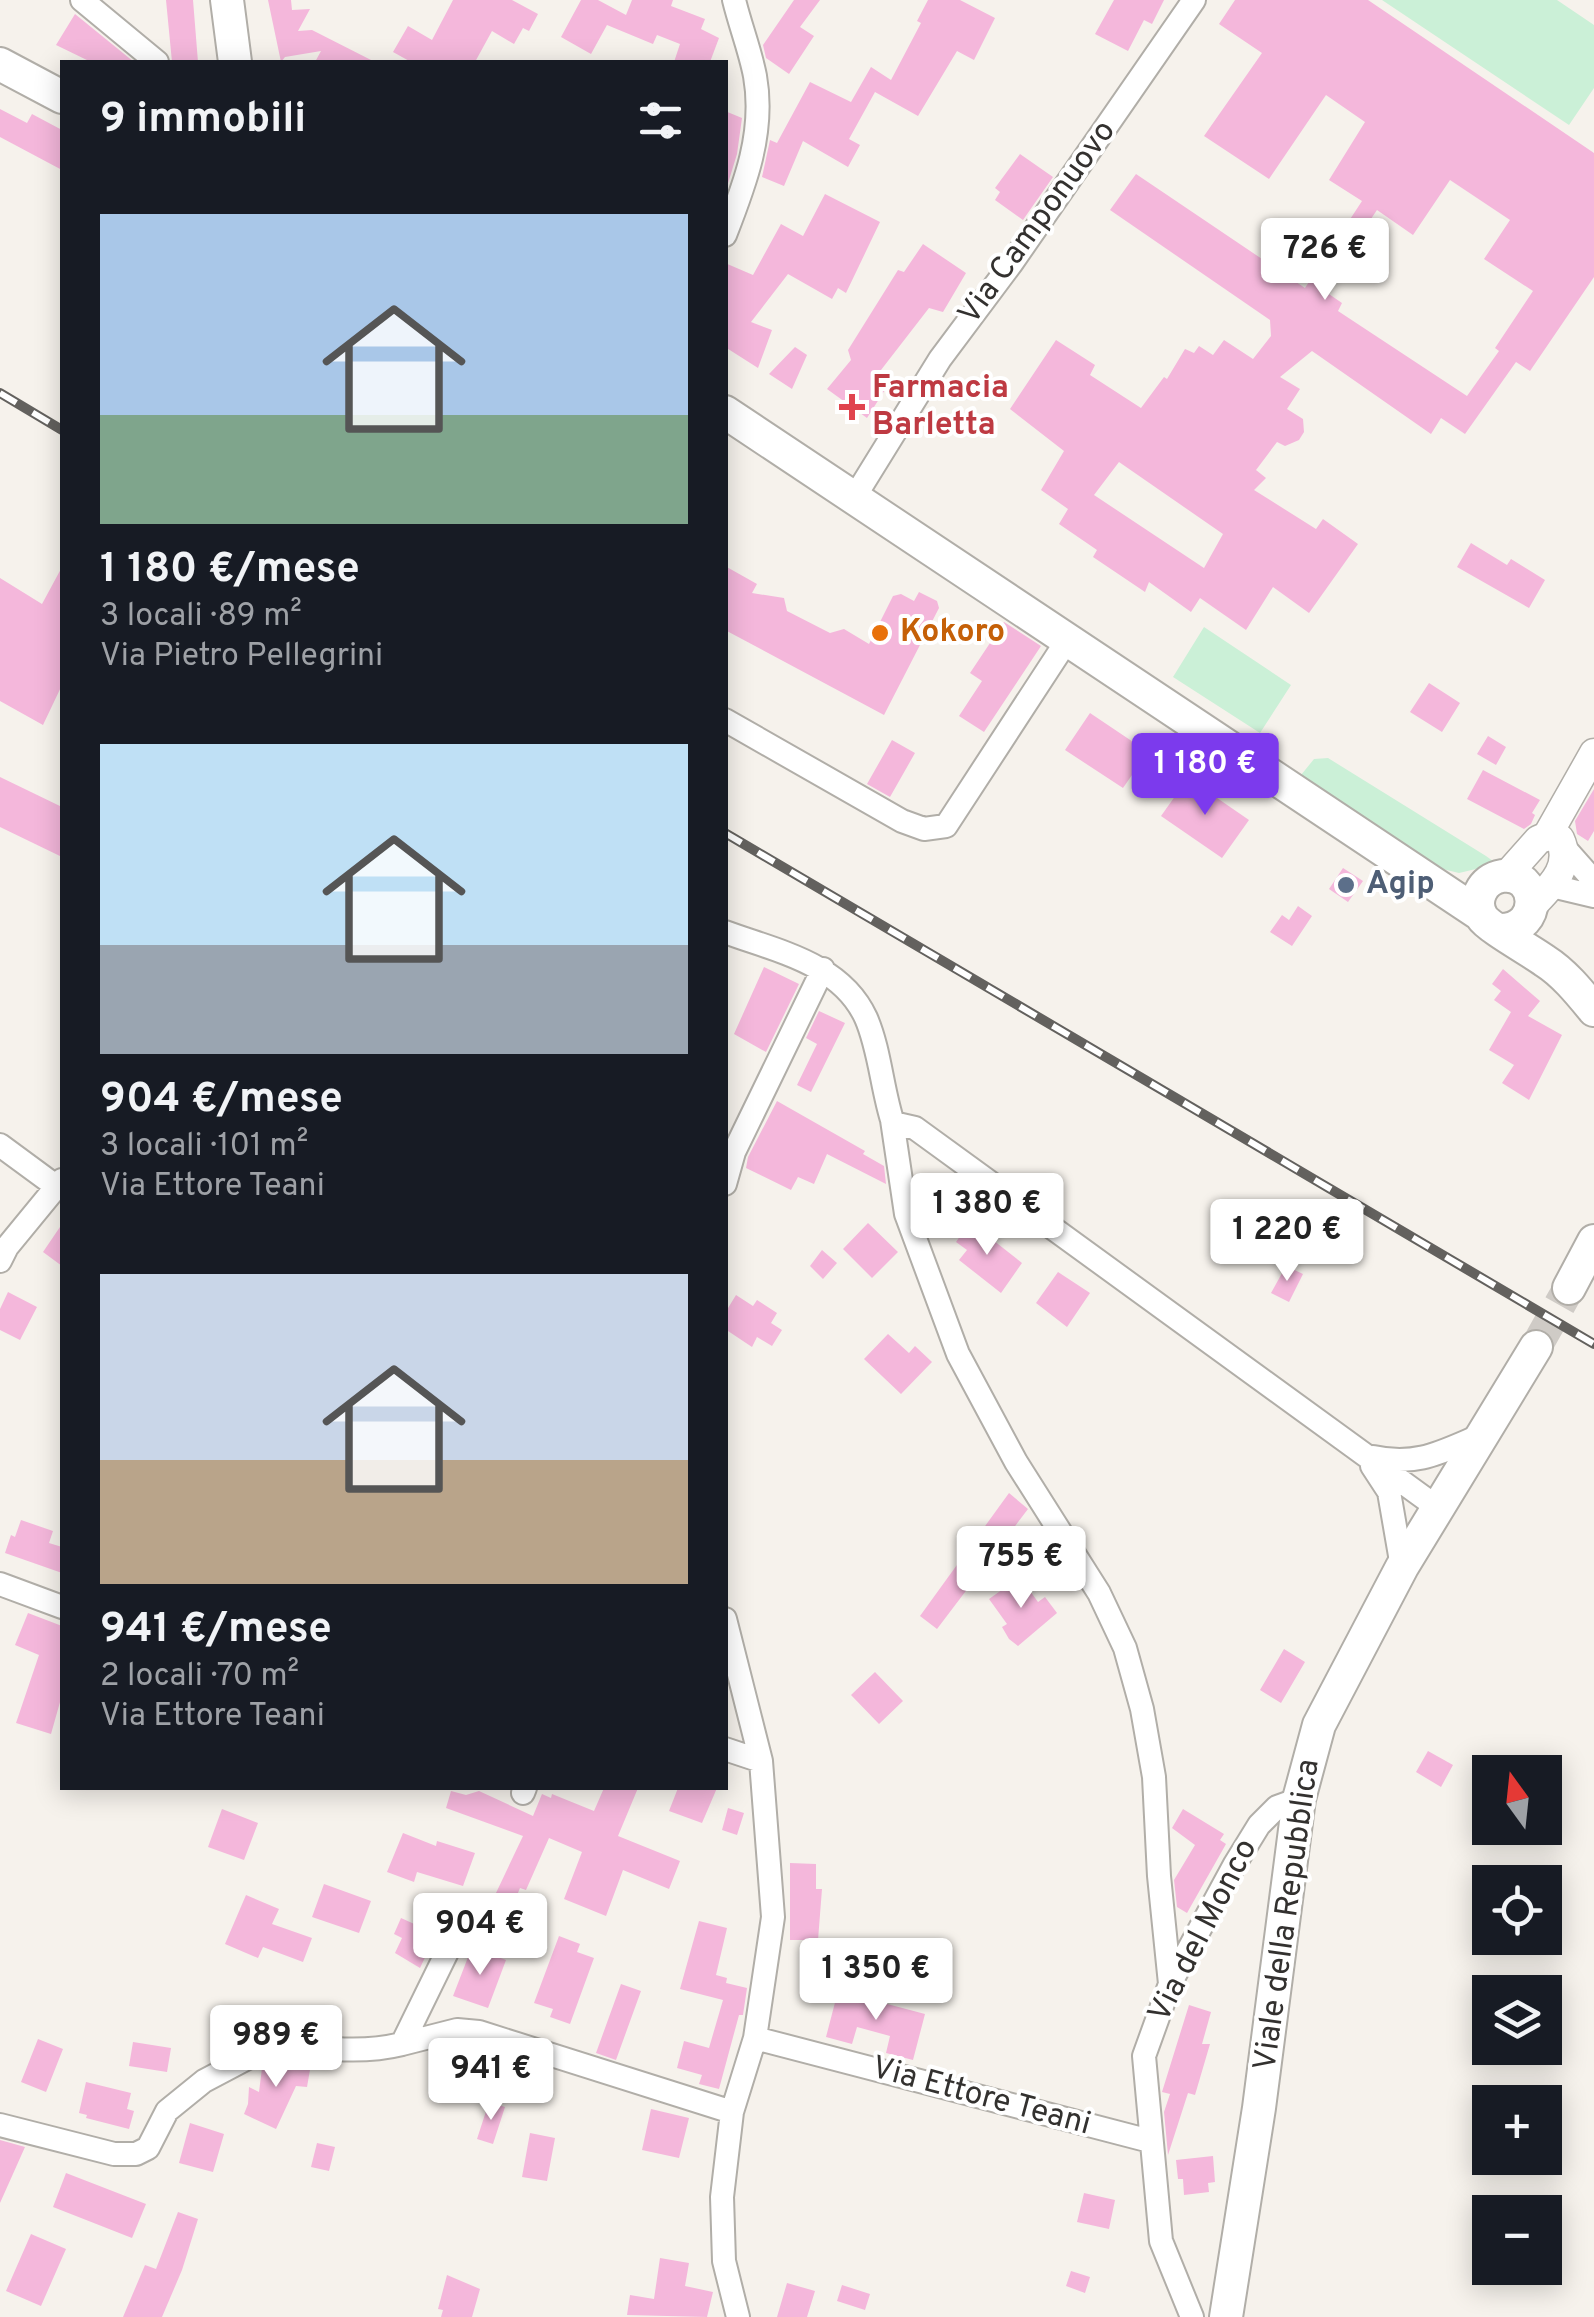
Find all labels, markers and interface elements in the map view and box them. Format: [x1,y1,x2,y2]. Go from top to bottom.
icon: filters [633,93,688,148]
text: 9 immobili [100,94,306,147]
street label: Via Camponuovo [950,113,1126,333]
pin: 726 € [1255,218,1395,303]
text: 726 € [1283,230,1367,270]
icon: home [304,279,484,459]
place label: Farmacia Barletta [872,369,1009,446]
marker: Farmacia Barletta [841,396,863,418]
text: 1 180 €/mese [100,544,360,597]
text: 3 locali · 89 m² [100,597,302,637]
place label: Kokoro [900,613,1005,653]
marker: Kokoro [869,622,891,644]
text: Via Pietro Pellegrini [100,637,383,677]
pin: 1 180 € [1113,733,1297,818]
text: 1 180 € [1154,745,1256,785]
icon: home [304,809,484,989]
place label: Agip [1366,865,1435,905]
marker: Agip [1335,874,1357,896]
text: 904 €/mese [100,1074,343,1127]
text: 3 locali · 101 m² [100,1127,308,1167]
text: Via Ettore Teani [100,1167,325,1207]
pin: 1 380 € [895,1173,1079,1258]
text: 1 380 € [933,1185,1041,1225]
pin: 1 220 € [1195,1199,1379,1284]
text: 1 220 € [1232,1211,1342,1251]
icon: home [304,1339,484,1519]
pin: 755 € [951,1526,1091,1611]
text: 755 € [979,1538,1063,1578]
text: 941 €/mese [100,1604,332,1657]
text: 2 locali · 70 m² [100,1657,299,1697]
text: Via Ettore Teani [100,1697,325,1737]
north arrow [1472,1755,1562,1845]
map controls [1472,1755,1562,2285]
street label: Viale della Repubblica [1246,1757,1330,2073]
street label: Via del Monco [1141,1833,1267,2029]
button: locate [1472,1865,1562,1955]
pin: 904 € [410,1893,550,1978]
text: 904 € [435,1905,525,1945]
pin: 1 350 € [784,1938,968,2023]
text: 1 350 € [822,1950,930,1990]
button: layers [1472,1975,1562,2065]
pin: 989 € [206,2005,346,2090]
text: 989 € [232,2017,320,2057]
pin: 941 € [421,2038,561,2123]
street label: Via Ettore Teani [867,2049,1095,2145]
text: 941 € [450,2050,532,2090]
button: + [1472,2085,1562,2175]
button: − [1472,2195,1562,2285]

